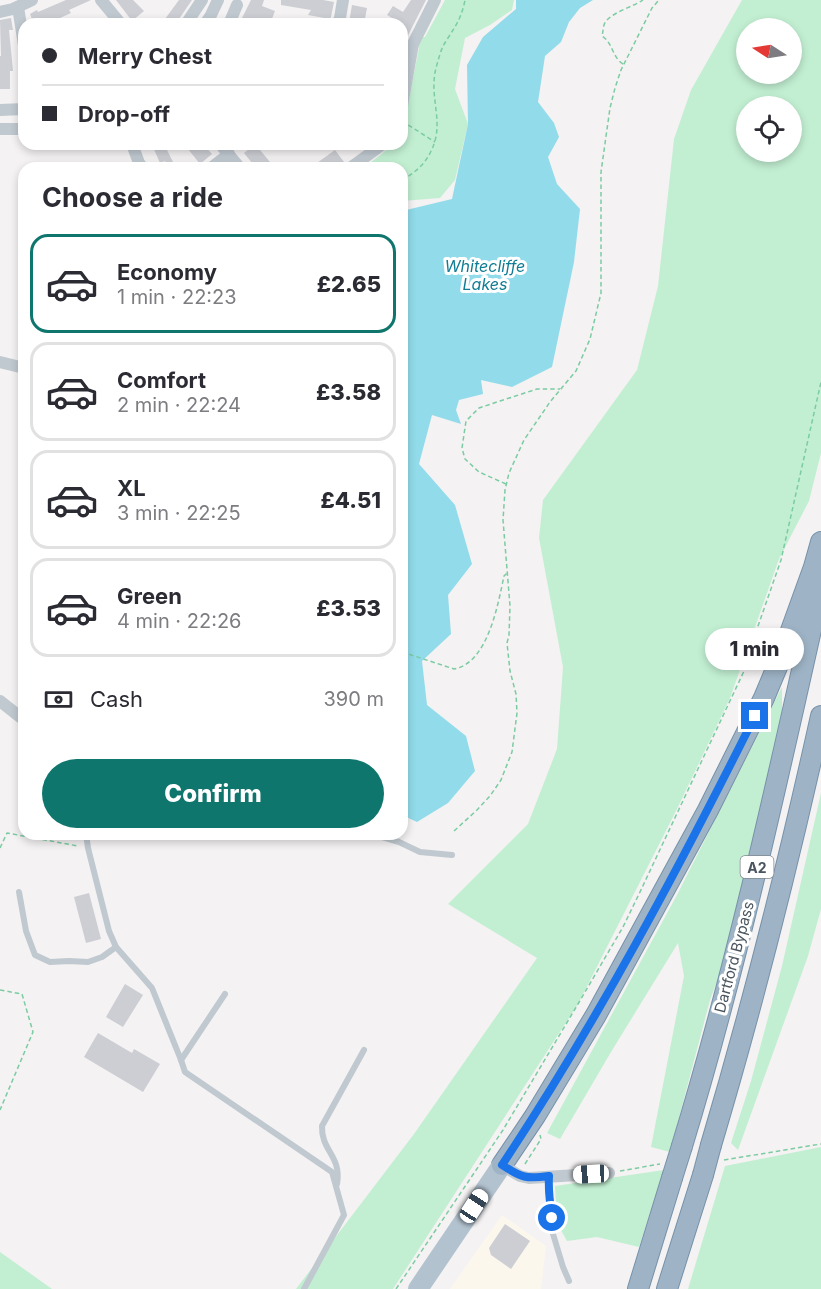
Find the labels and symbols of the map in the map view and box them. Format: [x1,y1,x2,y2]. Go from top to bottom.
north arrow [736,18,802,84]
water label: Whitecliffe Lakes [445,256,525,294]
callout: 1 min [706,629,804,671]
route end [741,702,768,729]
road number: A2 [740,856,774,878]
street label: Dartford Bypass [710,899,758,1015]
car [573,1164,609,1184]
car [457,1186,491,1226]
route start [538,1204,565,1231]

